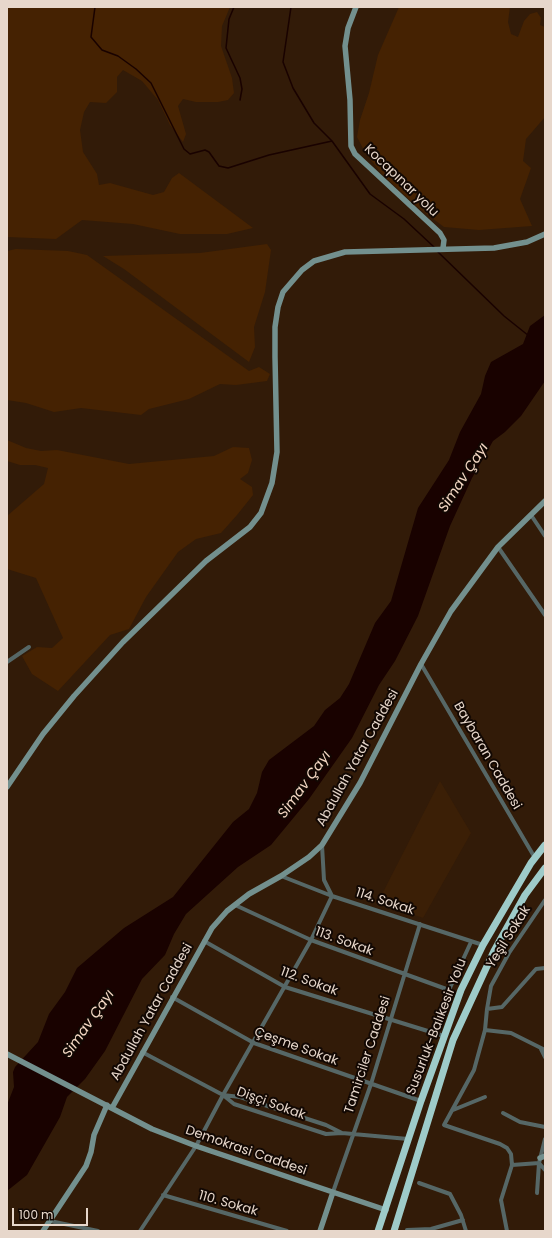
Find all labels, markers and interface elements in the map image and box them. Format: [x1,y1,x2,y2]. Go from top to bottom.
street label: Kocapınar yolu [361,142,441,220]
water label: Simav Çayı [435,440,493,516]
street label: Abdullah Yatar Caddesi [314,687,402,829]
street label: Baybaran Caddesi [450,699,524,813]
water label: Simav Çayı [275,748,335,822]
street label: 114. Sokak [354,885,416,919]
street label: Yeşil Sokak [484,903,534,971]
street label: 113. Sokak [313,924,375,960]
street label: Abdullah Yatar Caddesi [108,941,196,1083]
street label: Susurluk-Balıkesir Yolu [404,957,470,1097]
street label: 112. Sokak [278,964,340,1000]
water label: Simav Çayı [59,987,119,1061]
street label: Tamirciler Caddesi [342,994,394,1116]
street label: Çeşme Sokak [252,1025,340,1069]
street label: Dişçi Sokak [235,1084,307,1124]
street label: Demokrasi Caddesi [183,1123,309,1179]
street label: 110. Sokak [197,1188,259,1220]
scale bar [14,1200,90,1226]
text: 100 m [19,1206,53,1223]

